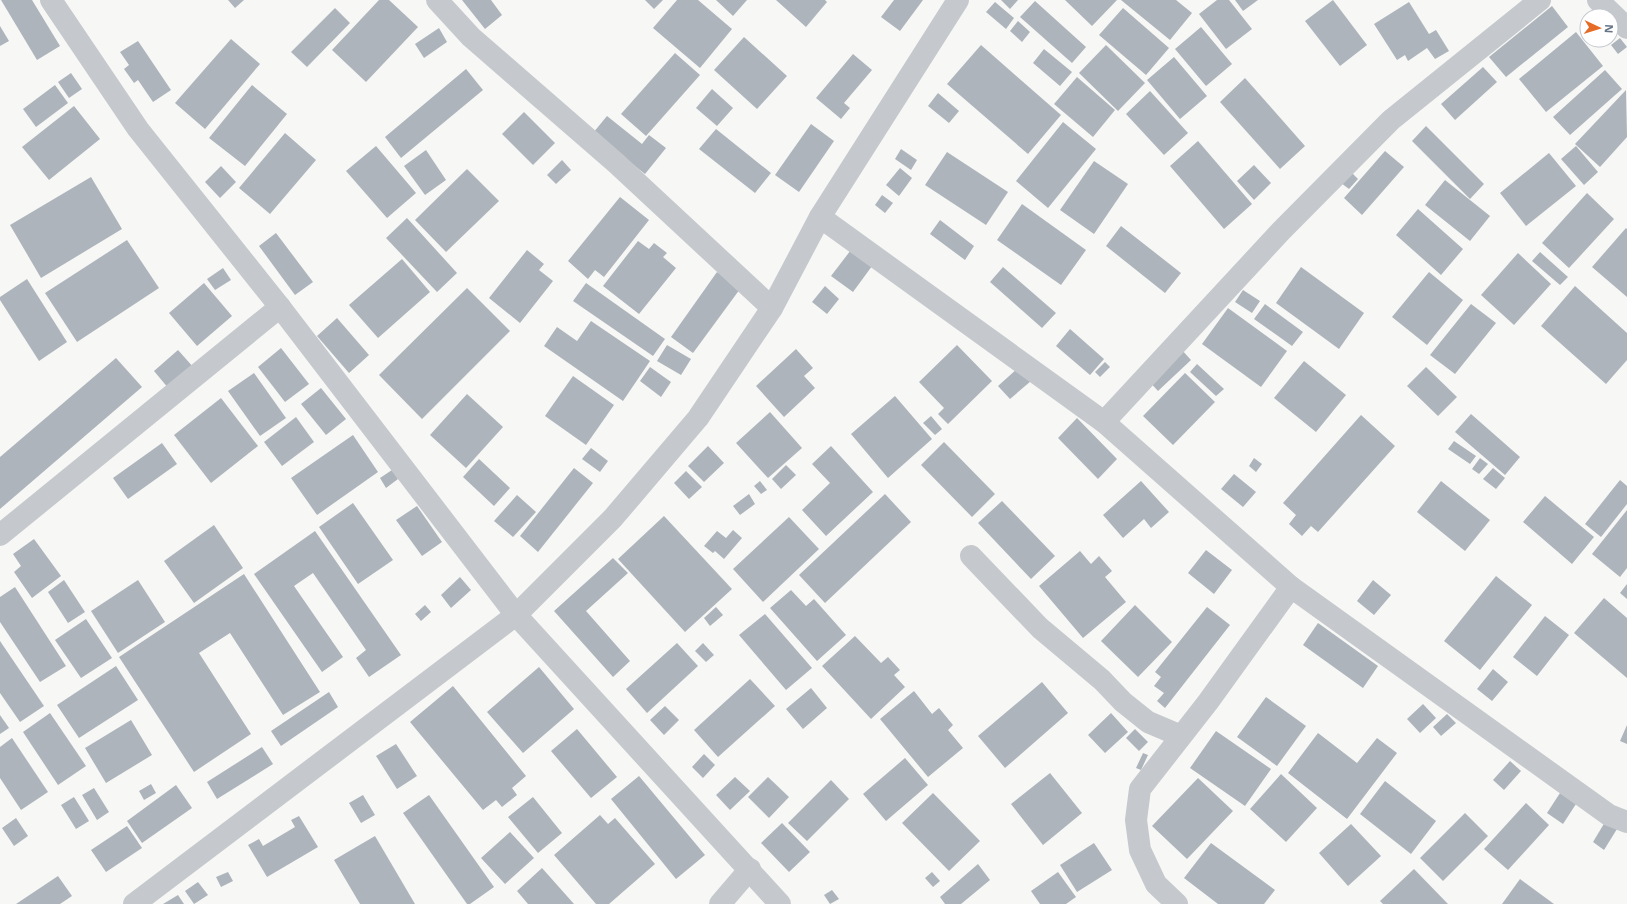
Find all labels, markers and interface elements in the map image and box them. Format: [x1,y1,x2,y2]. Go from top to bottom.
north arrow [1579,8,1619,48]
text: N [1602,24,1617,34]

